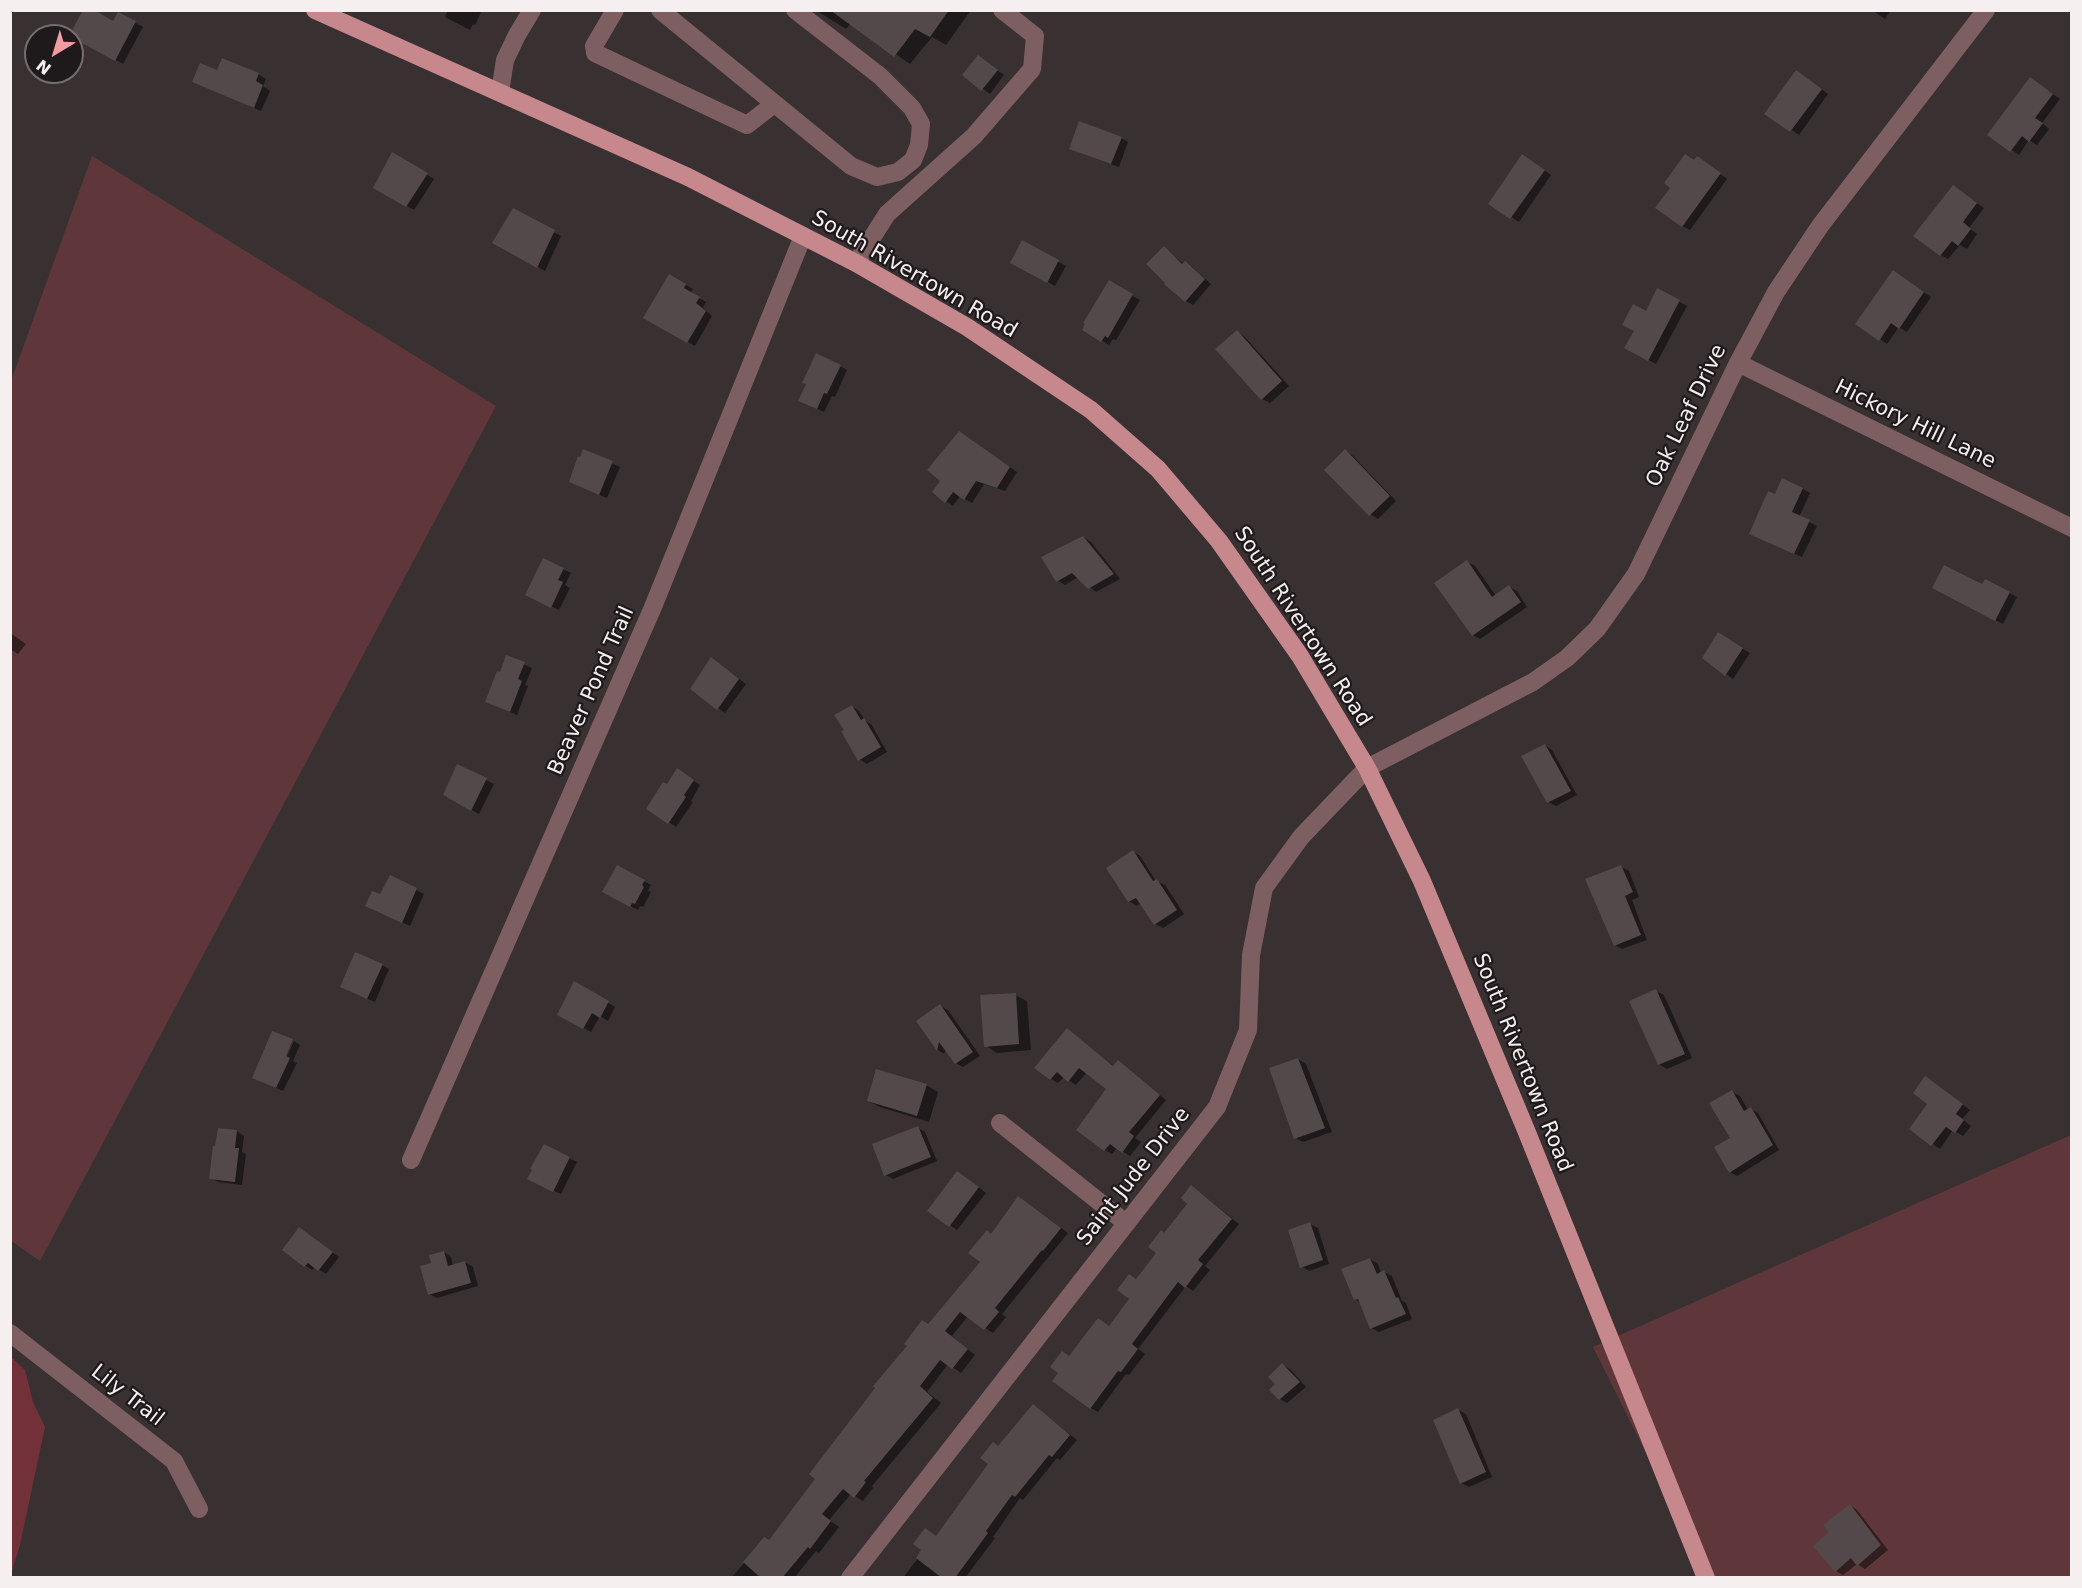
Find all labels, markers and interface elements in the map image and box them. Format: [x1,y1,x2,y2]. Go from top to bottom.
north arrow [24,24,84,84]
text: N [33,55,55,79]
street label: South Rivertown Road [807,206,1021,344]
street label: Oak Leaf Drive [1642,341,1732,491]
street label: Hickory Hill Lane [1830,375,2000,475]
street label: South Rivertown Road [1228,522,1376,732]
street label: Beaver Pond Trail [544,603,640,779]
street label: South Rivertown Road [1467,950,1577,1176]
street label: Saint Jude Drive [1072,1103,1196,1251]
street label: Lily Trail [86,1360,168,1432]

